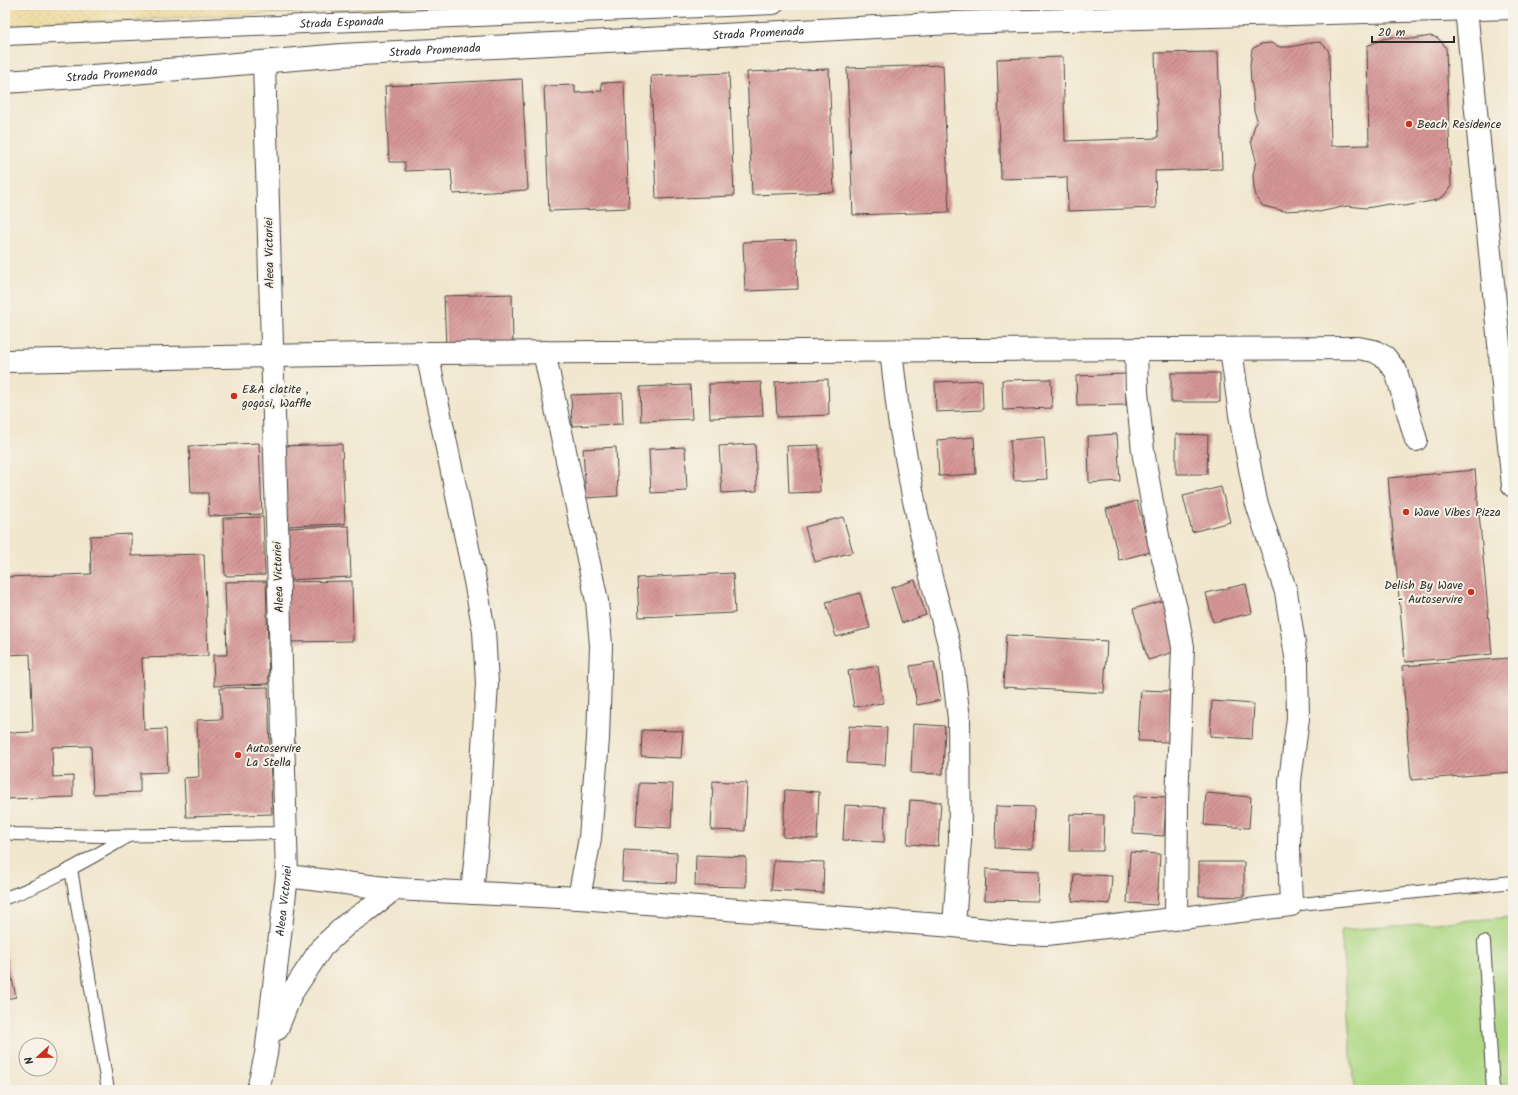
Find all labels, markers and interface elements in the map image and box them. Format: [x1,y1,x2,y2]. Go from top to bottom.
street label: Strada Espanada [299,12,385,34]
scale bar [1372,18,1454,44]
street label: Strada Promenada [712,22,805,46]
text: 20 m [1378,23,1406,42]
street label: Strada Promenada [389,39,481,62]
street label: Strada Promenada [65,62,159,88]
place label: Beach Residence [1417,115,1502,134]
marker: Beach Residence [1404,119,1414,129]
street label: Aleea Victoriei [259,216,280,289]
place label: E&A clatite , gogosi, Waffle [241,380,312,413]
marker: E&A clatite , gogosi, Waffle [229,391,239,401]
place label: Wave Vibes Pizza [1414,503,1501,522]
marker: Wave Vibes Pizza [1401,507,1411,517]
street label: Aleea Victoriei [268,540,289,613]
place label: Delish By Wave - Autoservire [1384,576,1464,609]
marker: Delish By Wave - Autoservire [1466,587,1476,597]
place label: Autoservire La Stella [246,739,302,772]
marker: Autoservire La Stella [233,750,243,760]
street label: Aleea Victoriei [271,864,297,938]
north arrow [18,1037,58,1077]
text: N [20,1054,39,1067]

